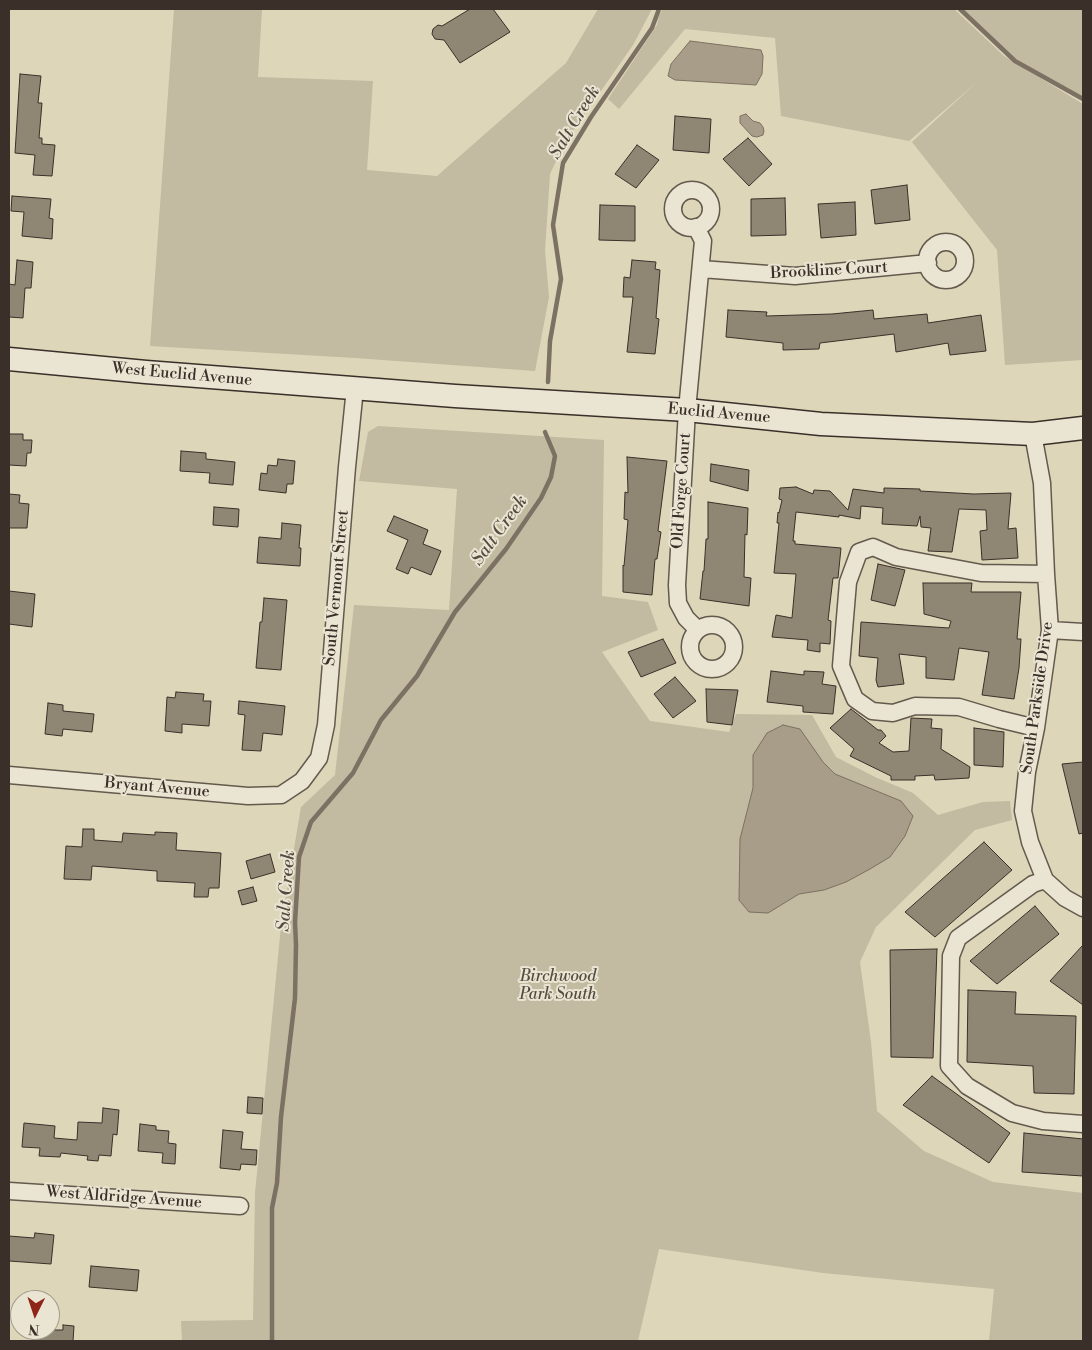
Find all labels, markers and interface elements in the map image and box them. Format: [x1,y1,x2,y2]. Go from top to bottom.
water label: Salt Creek [545,82,605,164]
street label: Brookline Court [770,258,888,284]
street label: West Euclid Avenue [111,359,253,391]
street label: Euclid Avenue [667,400,771,428]
street label: Old Forge Court [668,432,696,550]
water label: Salt Creek [467,492,533,570]
street label: South Vermont Street [321,509,353,667]
street label: South Parkside Drive [1018,621,1058,775]
street label: Bryant Avenue [103,774,211,802]
water label: Salt Creek [273,850,301,932]
park label: Birchwood Park South [520,967,596,1005]
street label: West Aldridge Avenue [45,1183,203,1213]
north arrow [10,1290,60,1340]
text: N [28,1320,40,1338]

